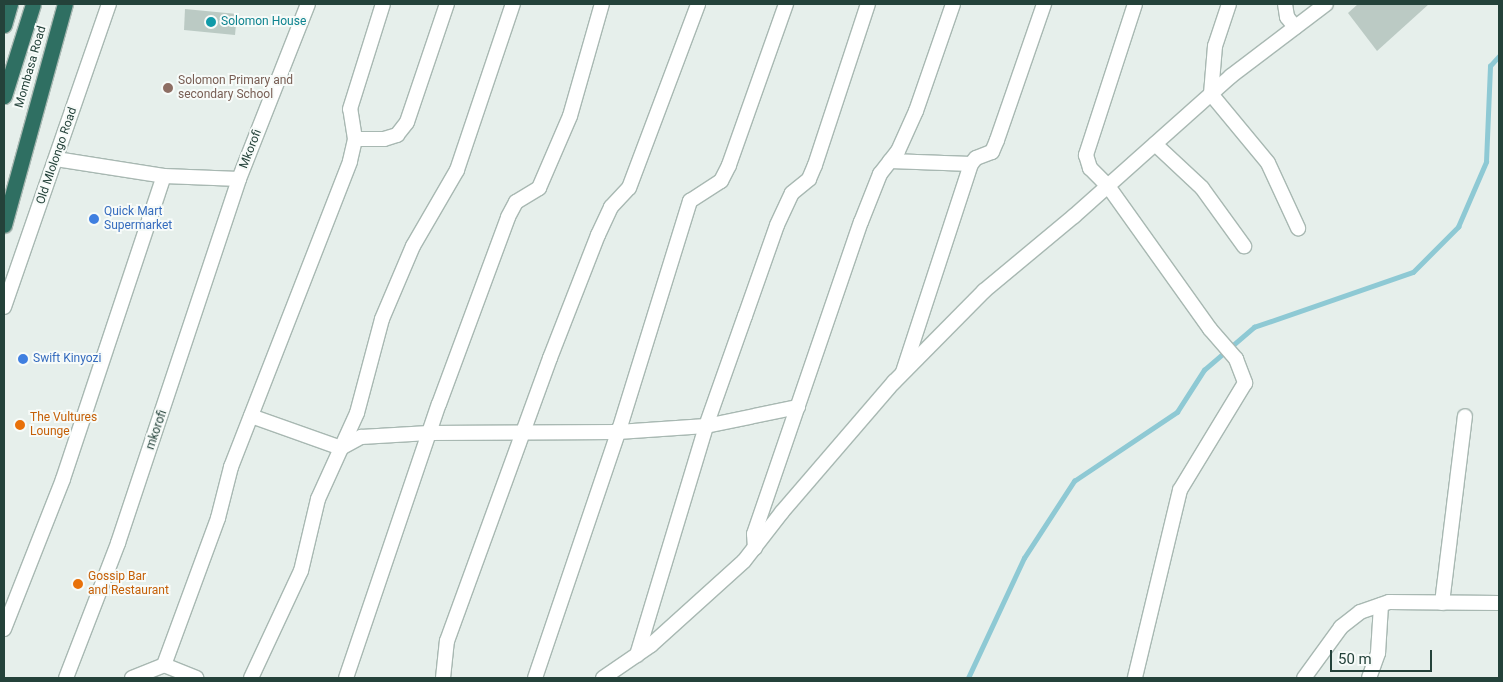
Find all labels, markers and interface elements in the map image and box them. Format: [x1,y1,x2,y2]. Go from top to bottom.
place label: Solomon House [221,15,306,29]
marker: Solomon House [205,16,217,28]
street label: Mombasa Road [12,24,50,110]
place label: Solomon Primary and secondary School [178,74,293,102]
marker: Solomon Primary and secondary School [162,82,174,94]
street label: Old Mlolongo Road [34,106,80,206]
street label: Mkorofi [237,127,265,171]
place label: Quick Mart Supermarket [104,205,172,233]
marker: Quick Mart Supermarket [88,213,100,225]
place label: Swift Kinyozi [33,352,101,366]
marker: Swift Kinyozi [17,353,29,365]
street label: mkorofi [144,408,170,452]
place label: The Vultures Lounge [30,411,97,439]
marker: The Vultures Lounge [14,419,26,431]
place label: Gossip Bar and Restaurant [88,570,169,598]
marker: Gossip Bar and Restaurant [72,578,84,590]
scale bar [1333,640,1436,672]
text: 50 m [1338,650,1372,668]

